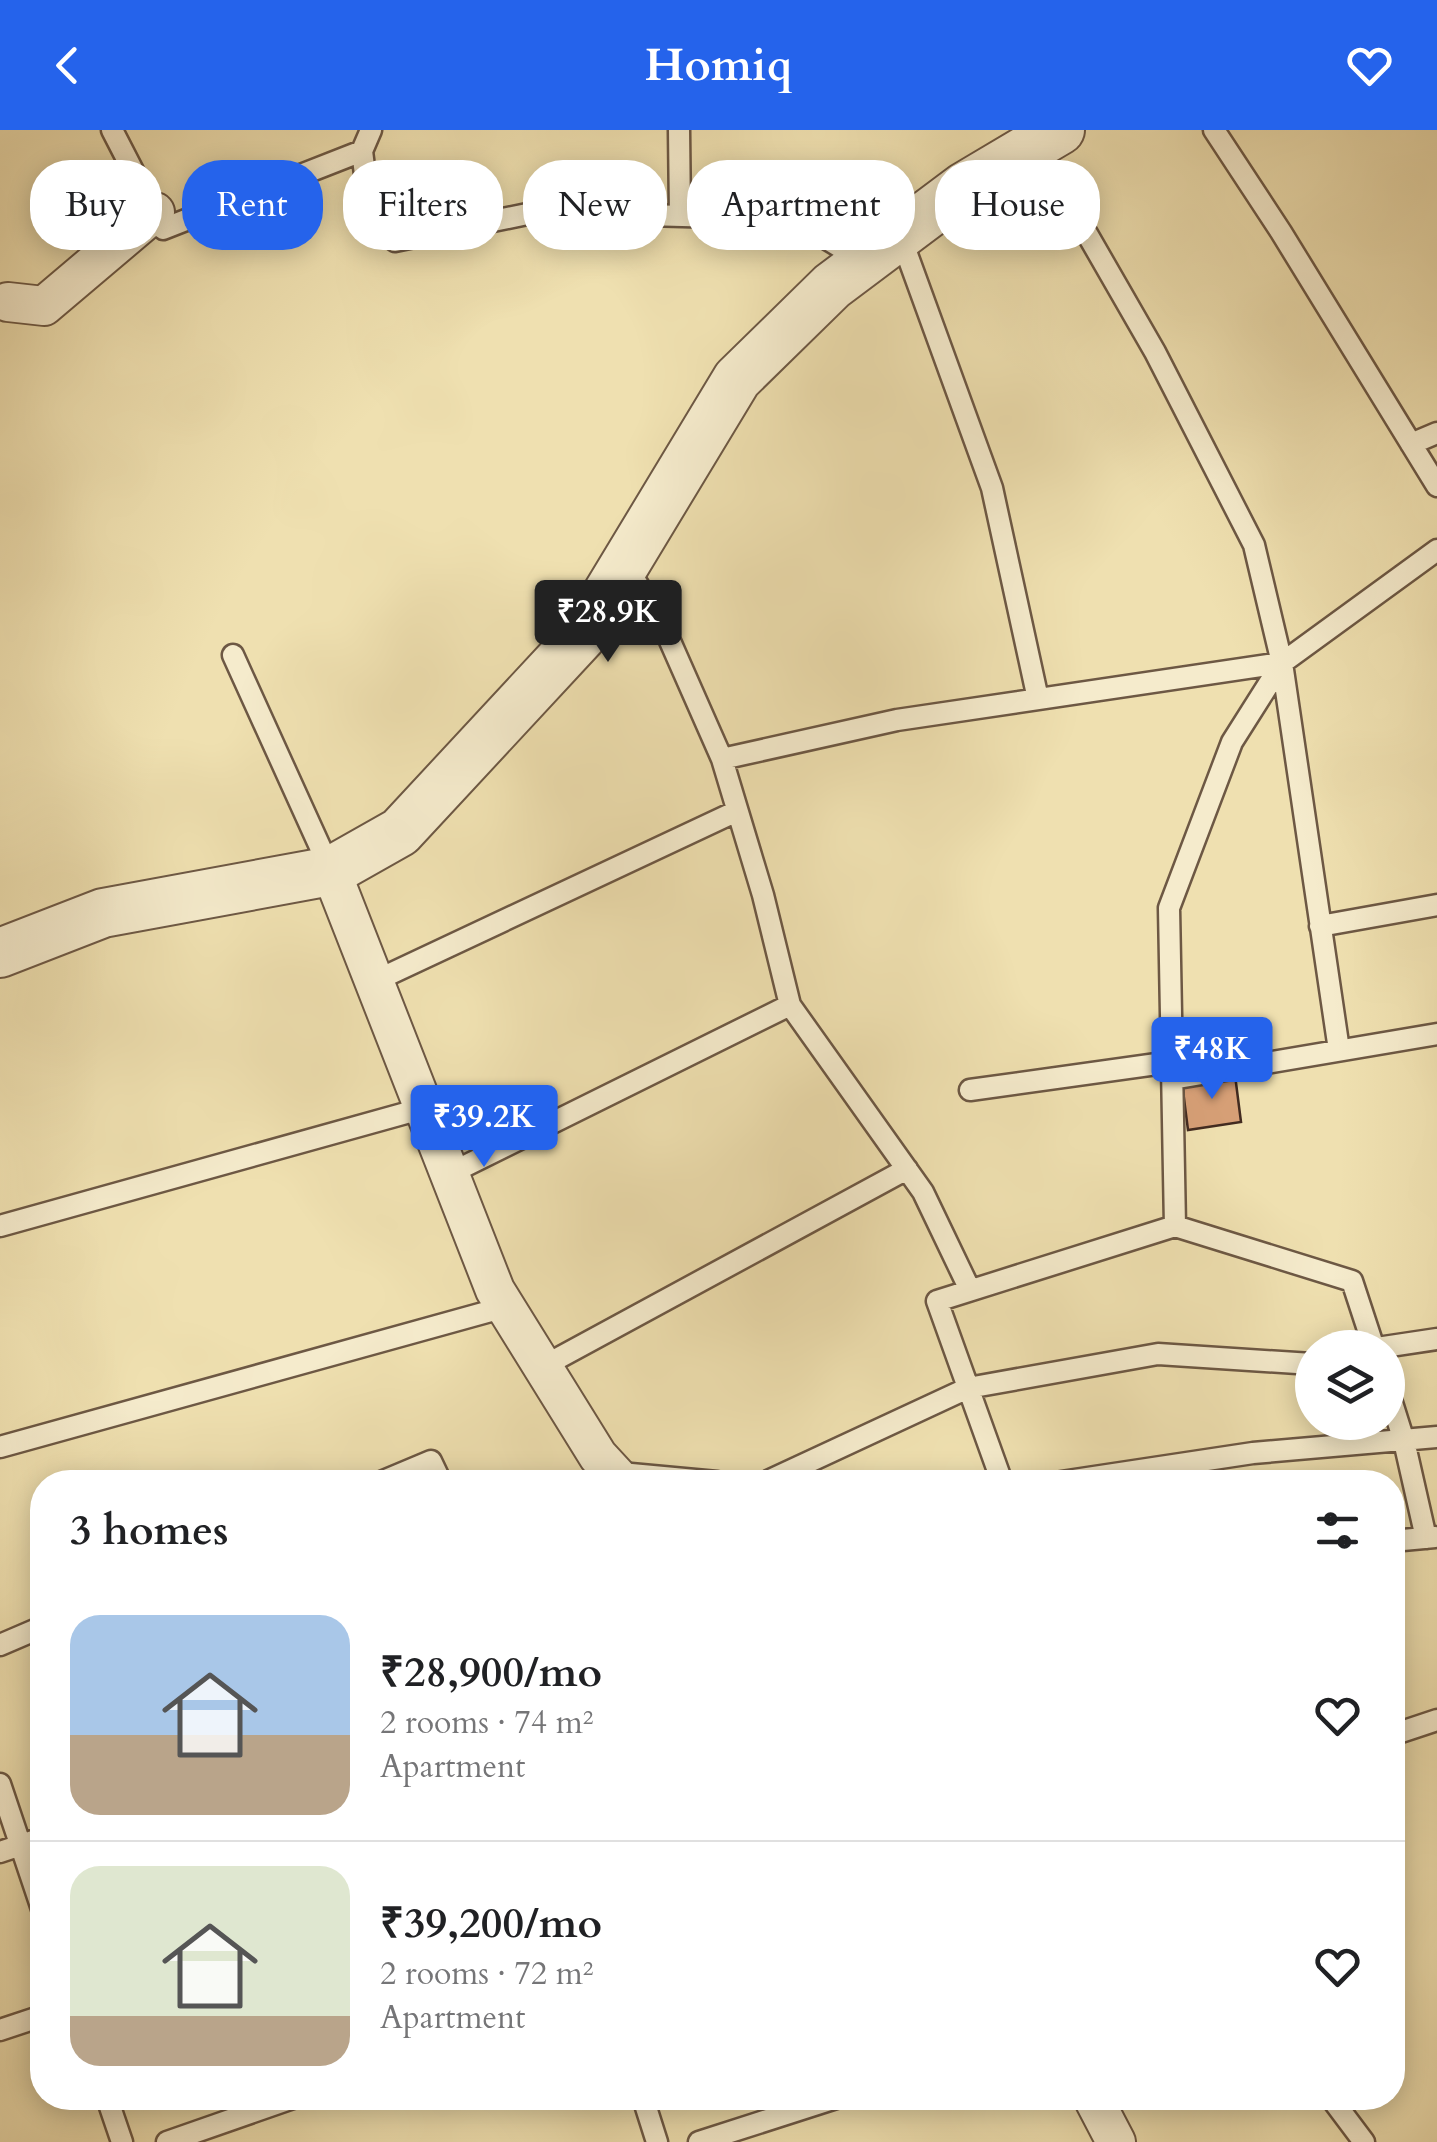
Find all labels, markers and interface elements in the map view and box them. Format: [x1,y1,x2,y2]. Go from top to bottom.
text: Homiq [645,35,792,96]
icon: back [40,38,95,93]
icon: heart [1342,38,1397,93]
chip: Buy [30,160,162,250]
chip: Rent [182,160,323,250]
chip: Filters [343,160,503,250]
chip: New [523,160,667,250]
chip: Apartment [687,160,915,250]
chip: House [935,160,1100,250]
pin: ₹28.9K [527,580,689,665]
text: ₹28.9K [557,590,659,634]
pin: ₹48K [1153,1017,1271,1102]
text: ₹48K [1173,1027,1251,1071]
pin: ₹39.2K [403,1085,565,1170]
text: ₹39.2K [433,1095,535,1139]
map controls [1295,1330,1405,1440]
button: layers [1295,1330,1405,1440]
text: 3 homes [70,1502,228,1559]
icon: filters [1310,1503,1365,1558]
text: ₹28,900/mo [380,1644,602,1701]
icon: home [150,1655,270,1775]
icon: heart [1310,1688,1365,1743]
text: 2 rooms · 74 m² [380,1701,593,1745]
text: Apartment [380,1745,525,1789]
text: ₹39,200/mo [380,1895,602,1952]
icon: home [150,1906,270,2026]
icon: heart [1310,1939,1365,1994]
text: 2 rooms · 72 m² [380,1952,593,1996]
text: Apartment [380,1996,525,2040]

